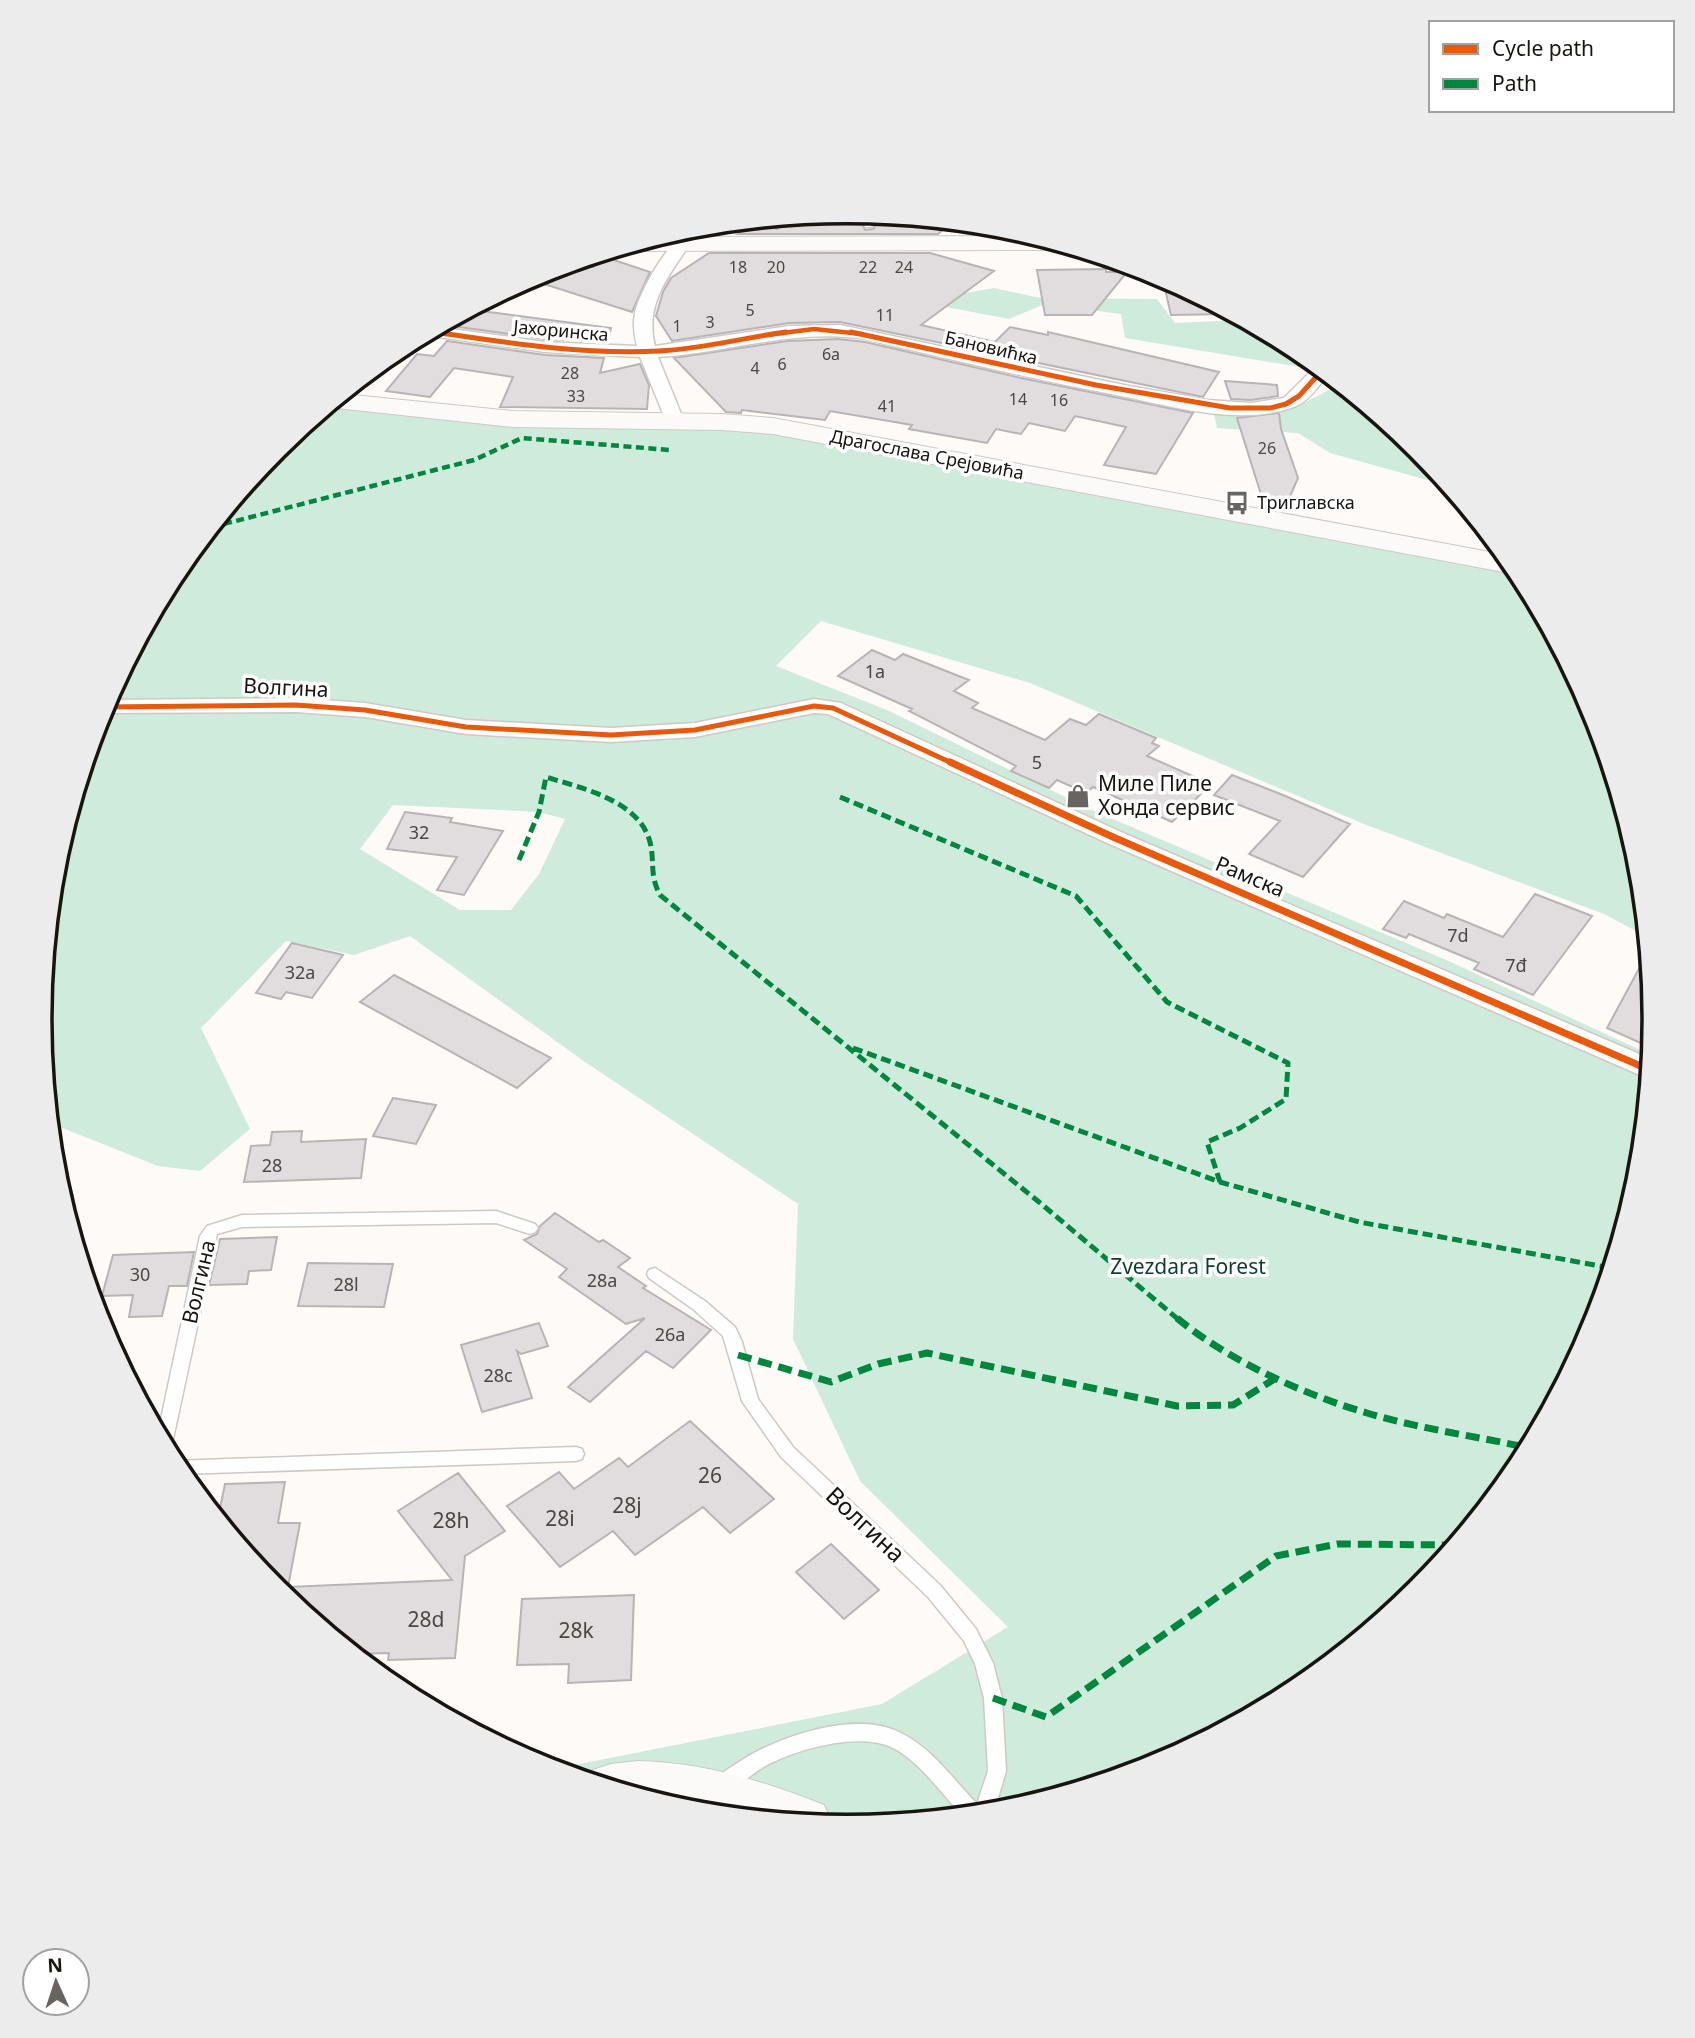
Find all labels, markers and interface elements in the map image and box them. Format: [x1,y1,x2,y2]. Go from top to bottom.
legend [1429,21,1674,112]
text: Cycle path [1492,34,1594,62]
text: Path [1492,69,1537,97]
house number: 18 [729,256,747,278]
house number: 20 [767,256,785,278]
house number: 22 [859,256,877,278]
house number: 24 [895,256,913,278]
house number: 5 [745,299,755,321]
house number: 11 [876,304,894,326]
house number: 3 [705,311,715,333]
street label: Јахоринска [511,314,610,346]
house number: 1 [672,315,682,337]
street label: Бановићка [943,325,1040,369]
house number: 6a [822,343,840,365]
house number: 6 [777,353,787,375]
house number: 4 [750,357,760,379]
house number: 28 [561,362,579,384]
house number: 33 [567,385,585,407]
house number: 14 [1009,388,1027,410]
house number: 16 [1050,389,1068,411]
house number: 41 [878,395,896,417]
street label: Драгослава Срејовића [828,423,1026,485]
house number: 26 [1258,437,1276,459]
bus stop icon: Триглавска [1223,489,1251,517]
place label: Триглавска [1257,490,1355,514]
house number: 1a [865,659,885,683]
street label: Волгина [243,671,329,703]
house number: 5 [1032,750,1042,774]
place label: Миле Пиле Хонда сервис [1098,769,1235,821]
shop icon: Миле Пиле Хонда сервис [1064,782,1092,810]
house number: 32 [409,820,429,844]
street label: Рамска [1211,849,1289,903]
house number: 7d [1447,923,1469,947]
house number: 7đ [1505,953,1527,977]
house number: 32a [285,960,315,984]
house number: 28 [262,1153,282,1177]
street label: Волгина [175,1237,221,1326]
park label: Zvezdara Forest [1110,1252,1266,1280]
house number: 30 [130,1262,150,1286]
house number: 28a [587,1268,617,1292]
house number: 28l [333,1272,359,1296]
house number: 26a [655,1322,685,1346]
house number: 28c [483,1363,513,1387]
house number: 26 [698,1461,722,1489]
street label: Волгина [819,1479,913,1569]
house number: 28j [612,1491,642,1519]
house number: 28i [545,1504,575,1532]
house number: 28h [432,1506,470,1534]
house number: 28d [408,1605,444,1633]
house number: 28k [558,1616,594,1644]
north arrow [21,1947,91,2017]
text: N [47,1952,64,1978]

